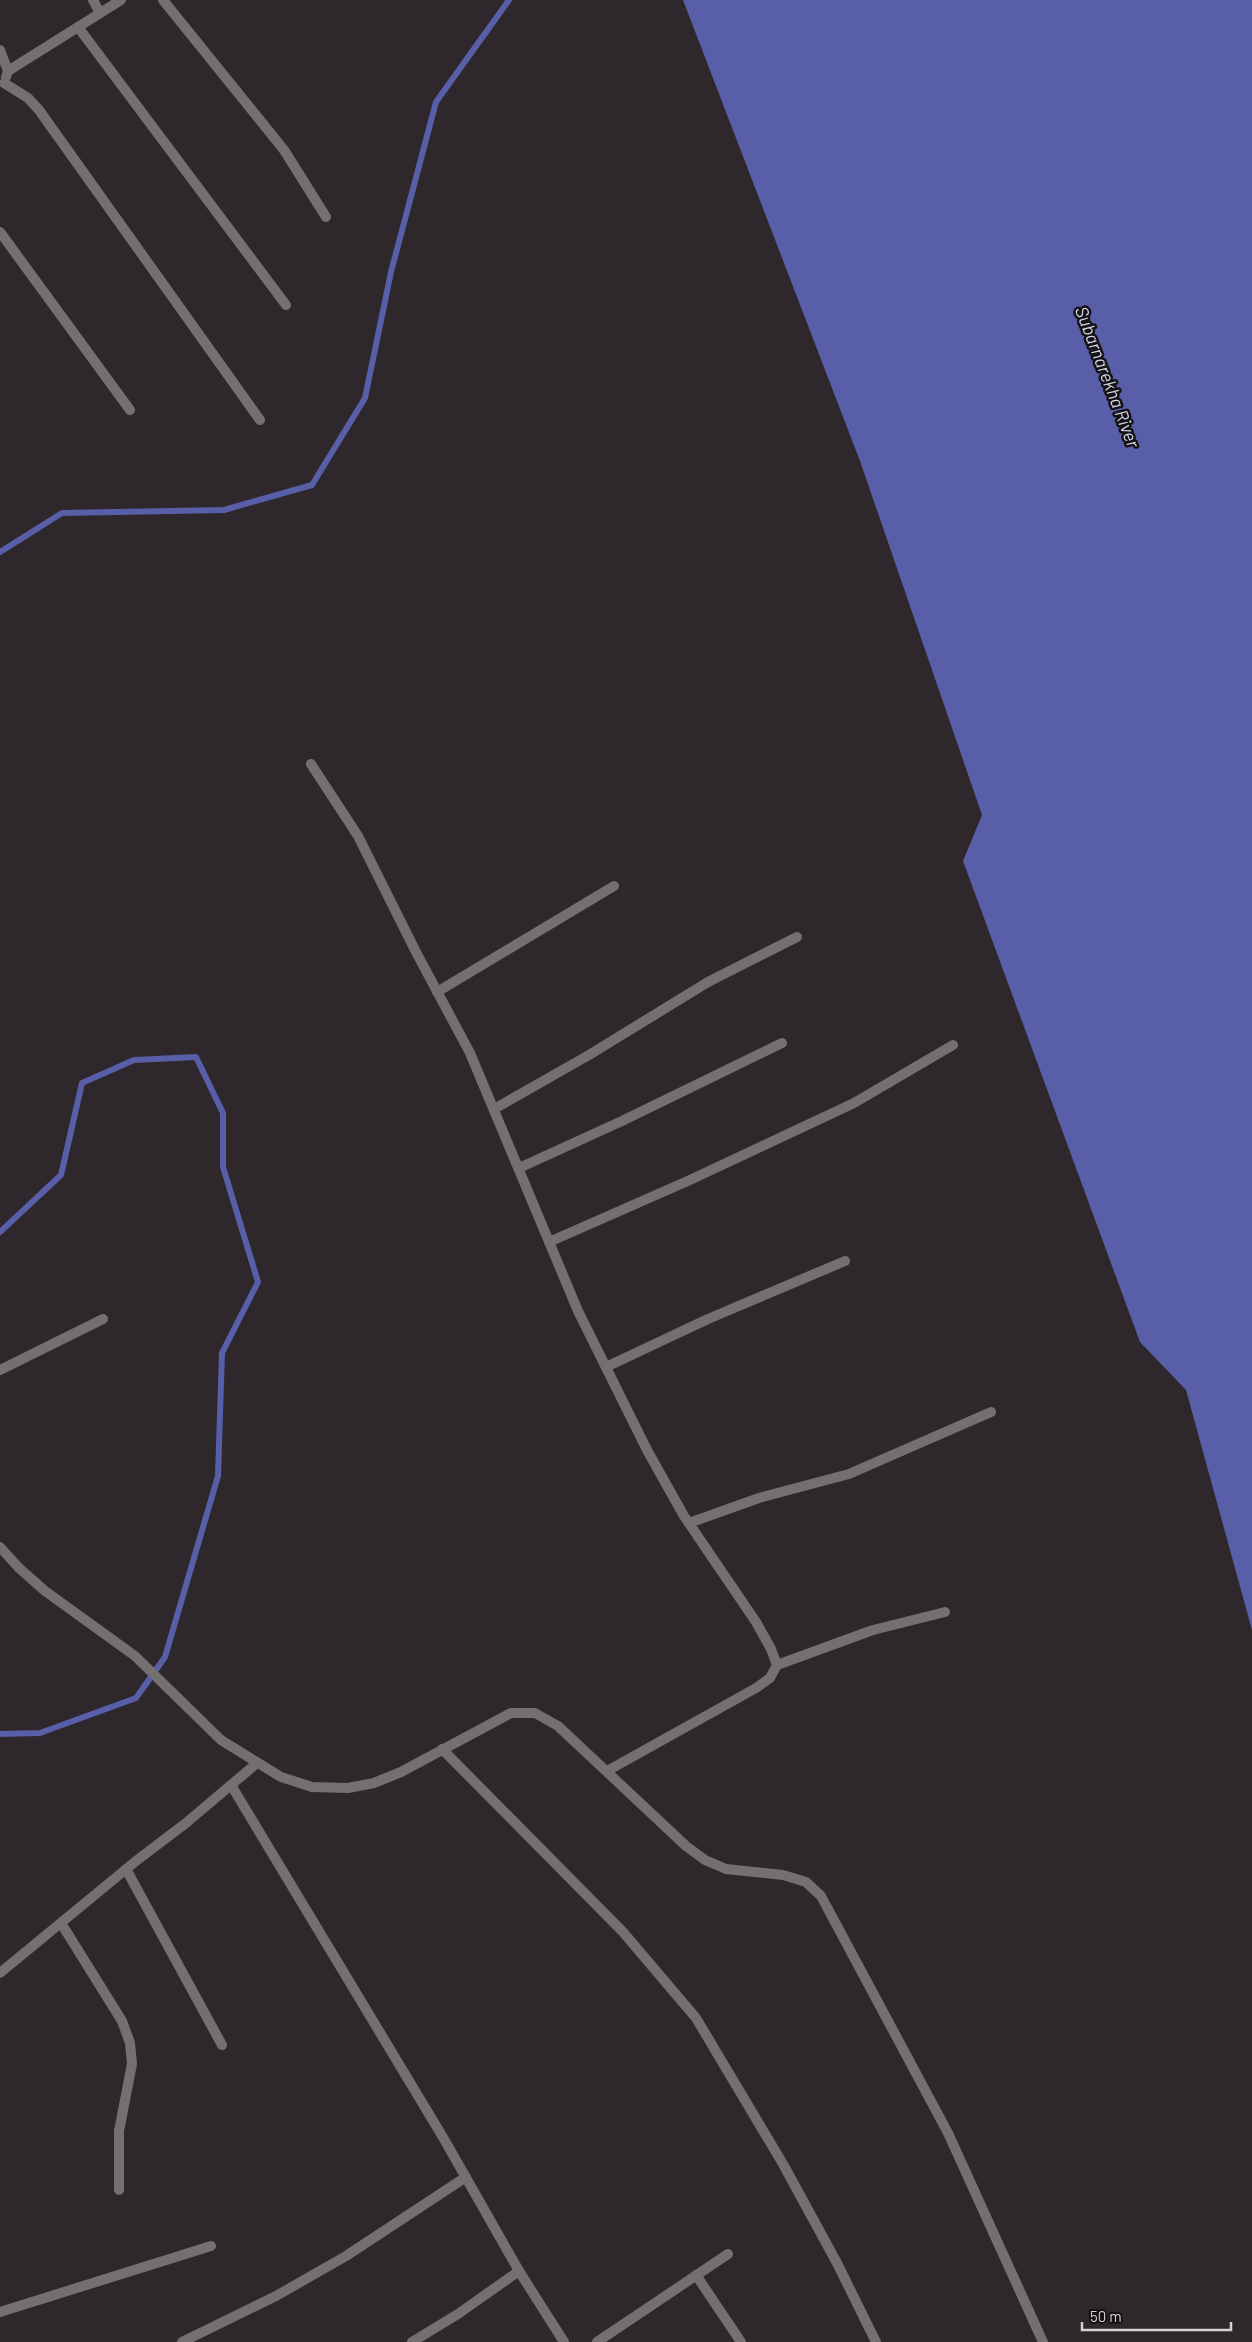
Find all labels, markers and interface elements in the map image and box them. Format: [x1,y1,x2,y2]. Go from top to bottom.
water label: Subarnarekha River [1071,303,1145,451]
scale bar [1082,2300,1231,2332]
text: 50 m [1090,2307,1122,2325]

